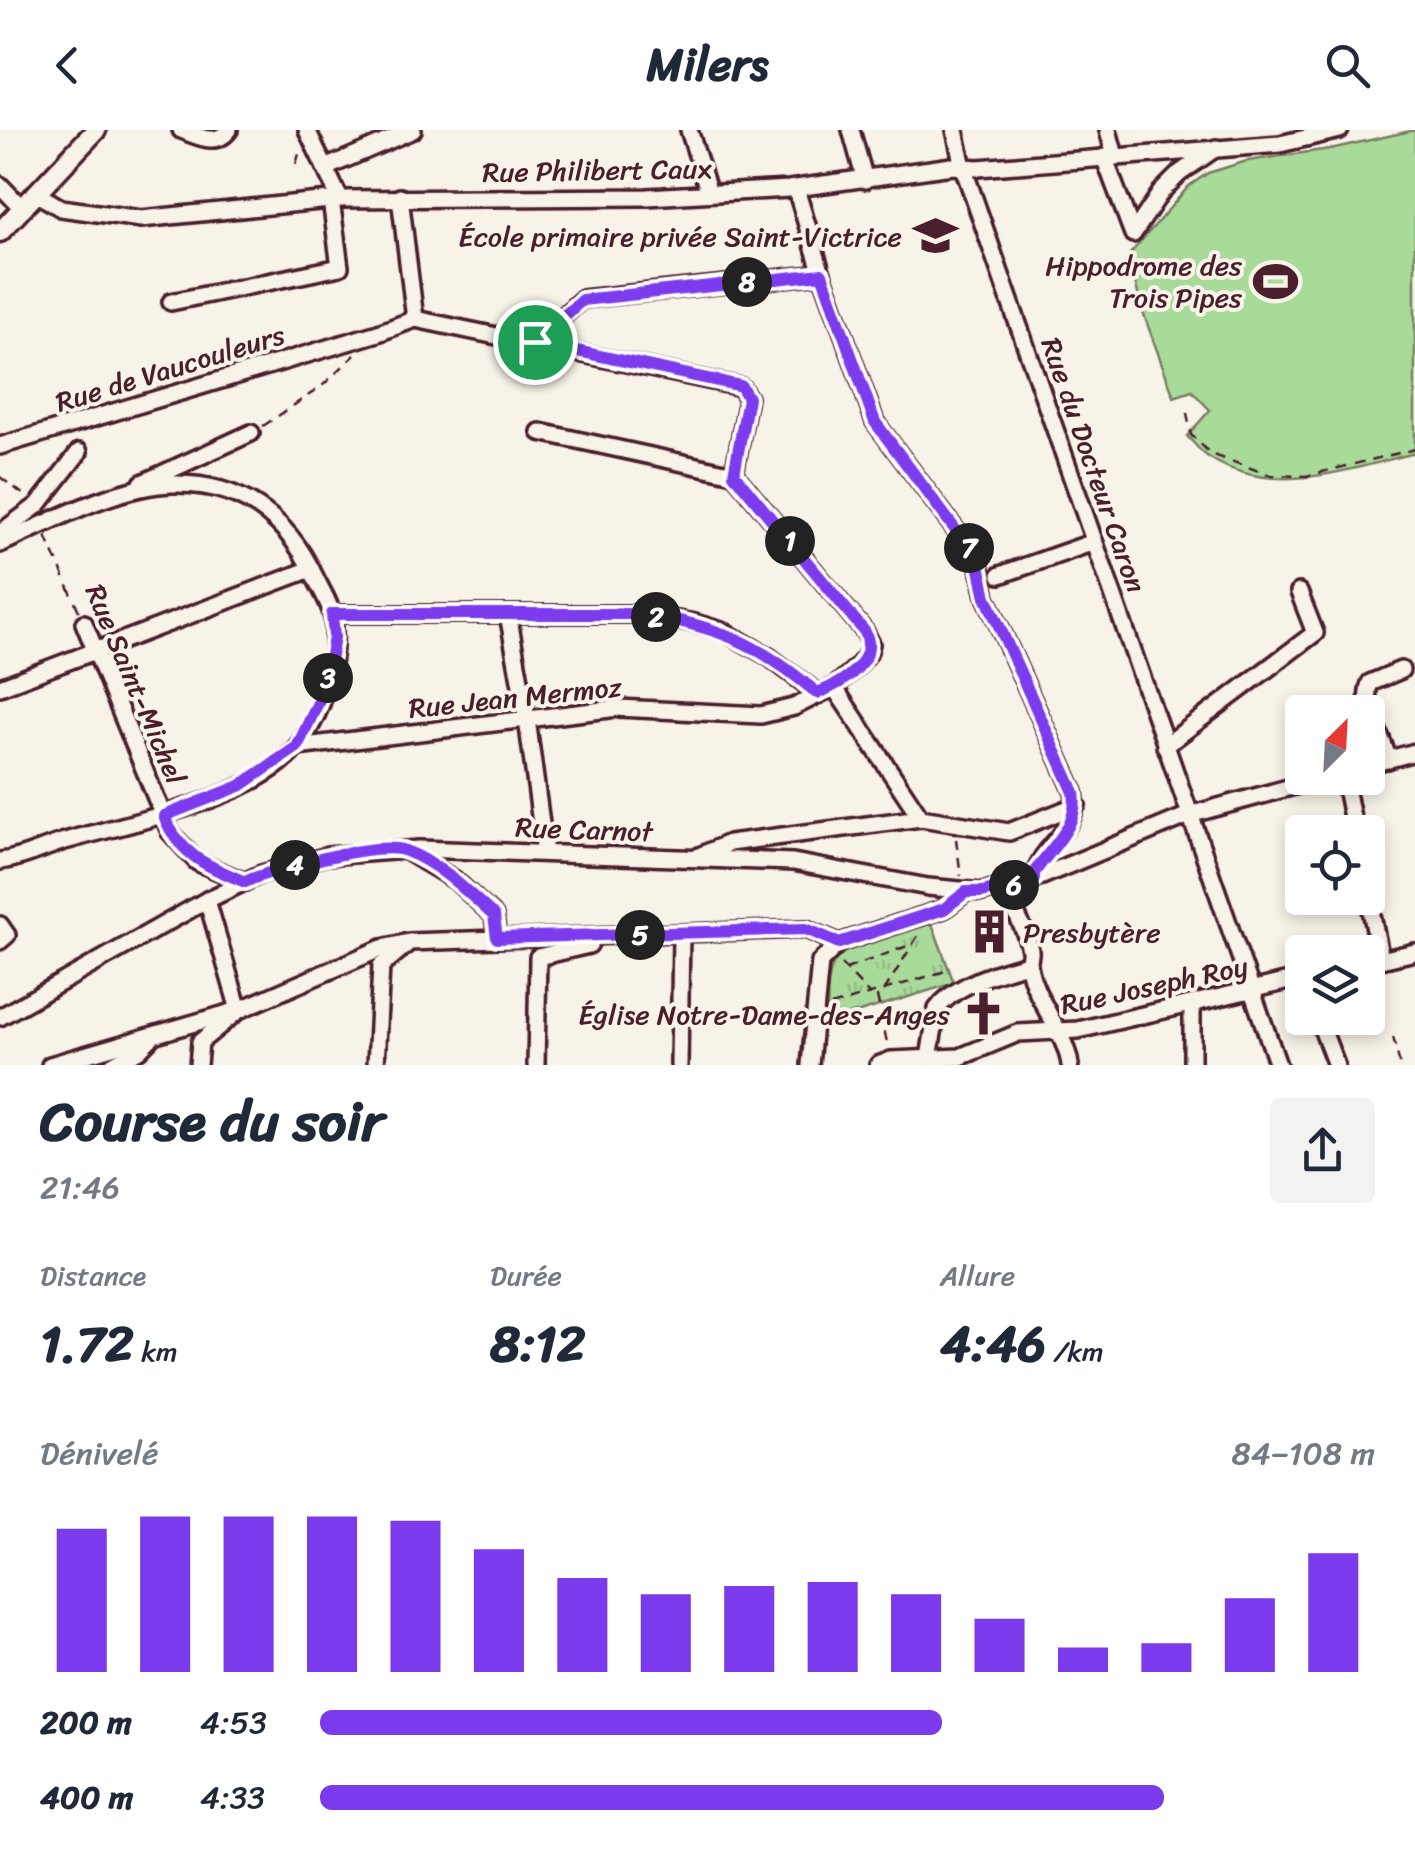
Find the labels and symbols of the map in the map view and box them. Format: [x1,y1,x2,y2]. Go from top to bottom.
street label: Rue Philibert Caux [482,144,713,197]
place label: École primaire privée Saint-Victrice [458,212,902,261]
school or university icon: École primaire privée Saint-Victrice [911,212,959,260]
place label: Hippodrome des Trois Pipes [1045,241,1242,322]
pin: 8 [722,257,772,307]
sports icon: Hippodrome des Trois Pipes [1251,257,1299,305]
pin [493,300,578,385]
street label: Rue de Vaucouleurs [49,310,291,427]
street label: Rue du Docteur Caron [1027,331,1160,600]
pin: 1 [765,516,815,566]
pin: 7 [944,523,994,573]
street label: Rue Saint-Michel [71,576,200,793]
pin: 2 [631,592,681,642]
pin: 3 [303,653,353,703]
street label: Rue Jean Mermoz [406,662,625,733]
north arrow [1285,695,1385,795]
street label: Rue Carnot [515,803,655,856]
pin: 4 [270,840,320,890]
pin: 6 [989,860,1039,910]
building icon: Presbytère [966,908,1014,956]
place label: Presbytère [1023,908,1161,957]
pin: 5 [615,910,665,960]
street label: Rue Joseph Roy [1056,942,1253,1029]
place label: Église Notre-Dame-des-Anges [578,990,950,1039]
church icon: Église Notre-Dame-des-Anges [959,990,1007,1038]

